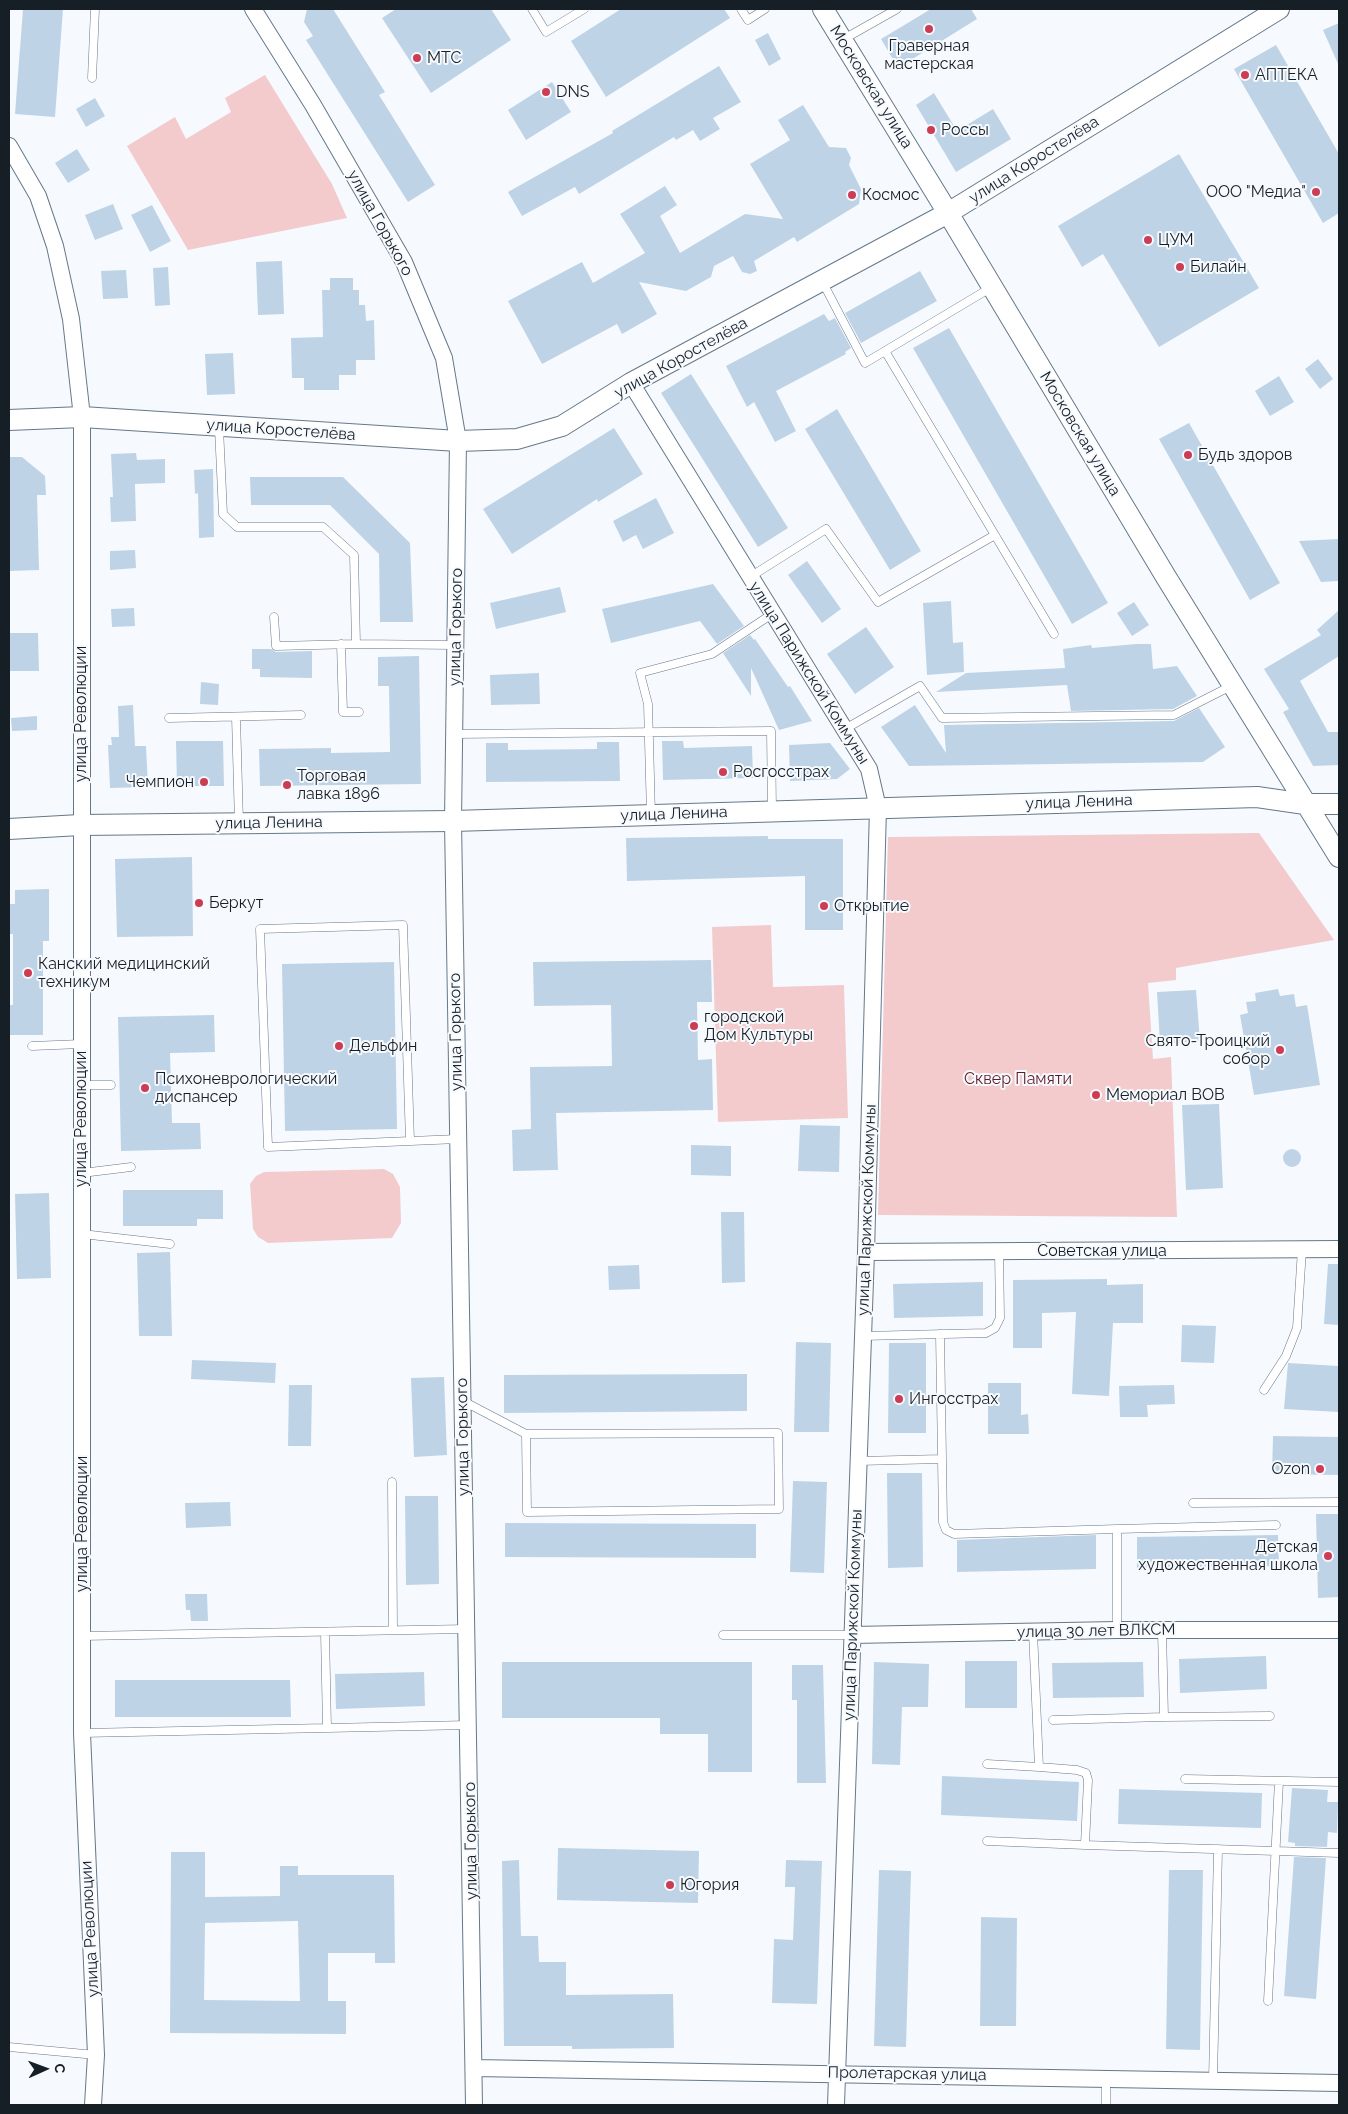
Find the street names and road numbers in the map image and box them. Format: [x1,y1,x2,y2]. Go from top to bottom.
street label: Московская улица [825,22,917,152]
street label: улица Коростелёва [966,112,1102,208]
street label: улица Горького [343,167,417,279]
street label: улица Коростелёва [611,313,751,403]
street label: Московская улица [1035,368,1125,500]
street label: улица Коростелёва [206,415,356,445]
street label: улица Горького [445,568,467,686]
street label: улица Парижской Коммуны [745,578,873,768]
street label: улица Революции [71,646,91,782]
street label: улица Ленина [1025,791,1133,813]
street label: улица Ленина [620,803,728,825]
street label: улица Ленина [215,812,323,834]
street label: улица Горького [445,973,467,1091]
street label: улица Революции [71,1051,91,1187]
street label: улица Парижской Коммуны [854,1104,880,1316]
street label: Советская улица [1037,1241,1167,1261]
street label: улица Горького [452,1378,474,1496]
street label: улица Революции [72,1456,92,1592]
street label: улица Парижской Коммуны [840,1509,866,1721]
street label: улица 30 лет ВЛКСМ [1016,1620,1176,1642]
street label: улица Горького [460,1782,482,1900]
street label: улица Революции [77,1860,103,1998]
street label: Пролетарская улица [827,2063,987,2085]

